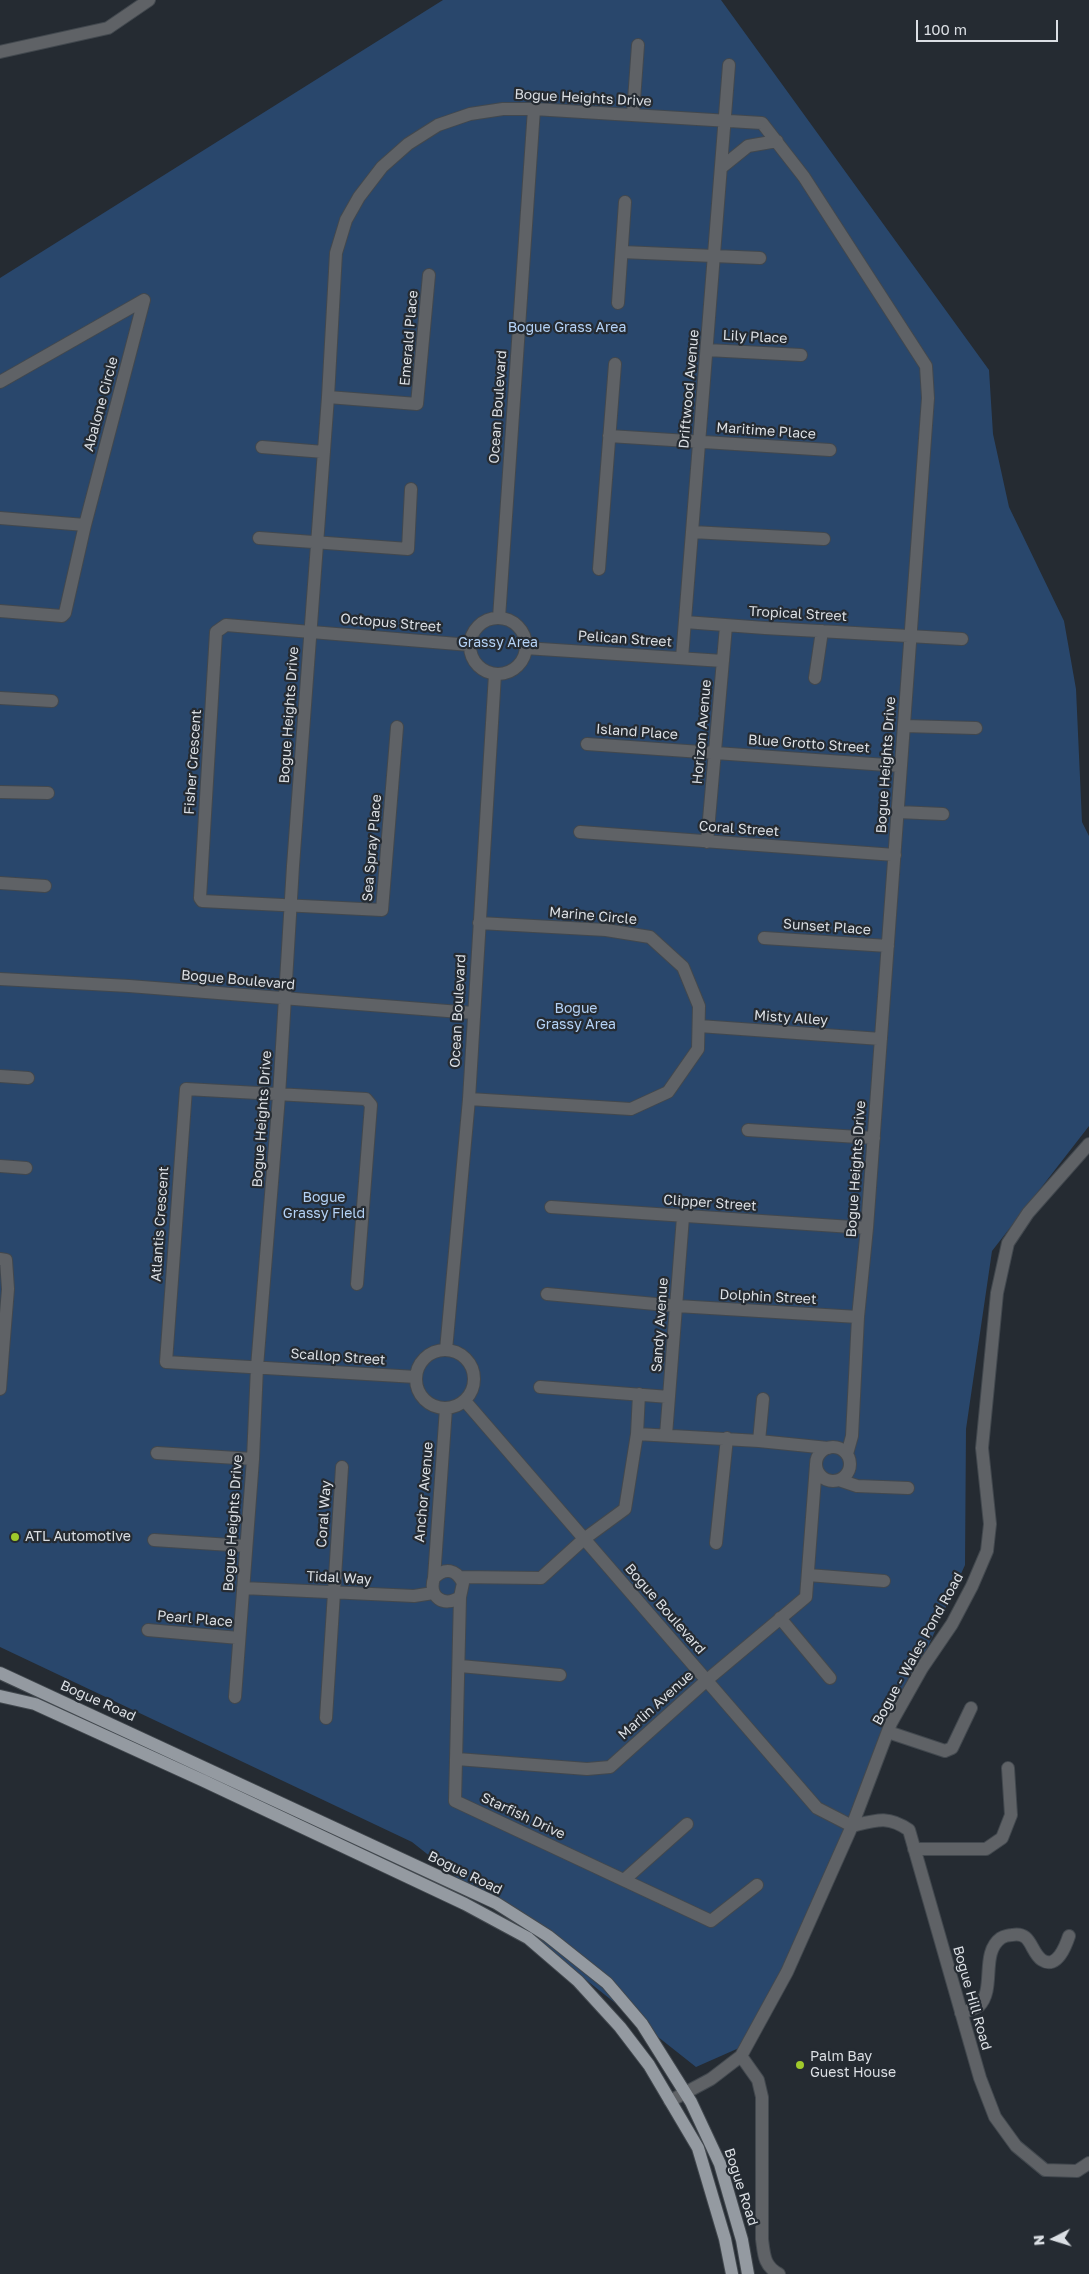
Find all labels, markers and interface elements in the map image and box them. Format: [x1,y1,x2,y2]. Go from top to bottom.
scale bar [919,10,1062,42]
text: 100 m [924,20,967,38]
street label: Bogue Heights Drive [514,86,652,110]
street label: Emerald Place [396,289,422,387]
park label: Bogue Grass Area [508,320,626,336]
street label: Lily Place [722,327,788,347]
street label: Driftwood Avenue [675,329,703,449]
street label: Ocean Boulevard [486,350,510,464]
street label: Abalone Circle [80,355,122,453]
street label: Maritime Place [716,419,816,443]
street label: Tropical Street [748,603,848,625]
street label: Octopus Street [340,610,442,636]
street label: Pelican Street [577,627,673,651]
park label: Grassy Area [458,635,538,651]
street label: Bogue Heights Drive [276,646,302,784]
street label: Horizon Avenue [689,679,715,785]
street label: Bogue Heights Drive [873,696,899,834]
street label: Fisher Crescent [181,709,205,815]
street label: Island Place [595,721,679,743]
street label: Blue Grotto Street [748,731,870,757]
street label: Sea Spray Place [359,794,385,902]
street label: Coral Street [698,818,780,840]
street label: Marine Circle [548,904,638,928]
street label: Sunset Place [783,916,871,938]
street label: Ocean Boulevard [447,954,469,1068]
street label: Bogue Boulevard [180,967,296,993]
park label: Bogue Grassy Area [536,1001,616,1034]
street label: Misty Alley [753,1007,829,1029]
street label: Bogue Heights Drive [249,1050,275,1188]
street label: Bogue Heights Drive [843,1100,869,1238]
street label: Atlantis Crescent [148,1166,172,1282]
park label: Bogue Grassy Field [283,1190,365,1222]
street label: Clipper Street [663,1191,757,1215]
street label: Sandy Avenue [648,1277,672,1373]
street label: Dolphin Street [719,1286,817,1308]
street label: Scallop Street [290,1345,386,1369]
street label: Anchor Avenue [411,1441,437,1543]
street label: Bogue Heights Drive [220,1454,246,1592]
street label: Coral Way [313,1480,335,1548]
place label: ATL Automotive [25,1529,131,1545]
marker: ATL Automotive [9,1531,21,1543]
street label: Bogue Boulevard [621,1560,709,1658]
street label: Tidal Way [306,1568,372,1588]
street label: Bogue - Wales Pond Road [869,1570,967,1728]
street label: Pearl Place [157,1607,233,1631]
street label: Marlin Avenue [615,1667,697,1743]
street label: Bogue Road [58,1677,138,1725]
street label: Starfish Drive [478,1789,568,1843]
street label: Bogue Road [425,1848,505,1898]
street label: Bogue Hill Road [949,1944,995,2052]
place label: Palm Bay Guest House [810,2049,896,2082]
marker: Palm Bay Guest House [794,2059,806,2071]
street label: Bogue Road [721,2146,761,2228]
north arrow [1029,2214,1079,2264]
text: N [1030,2234,1047,2246]

